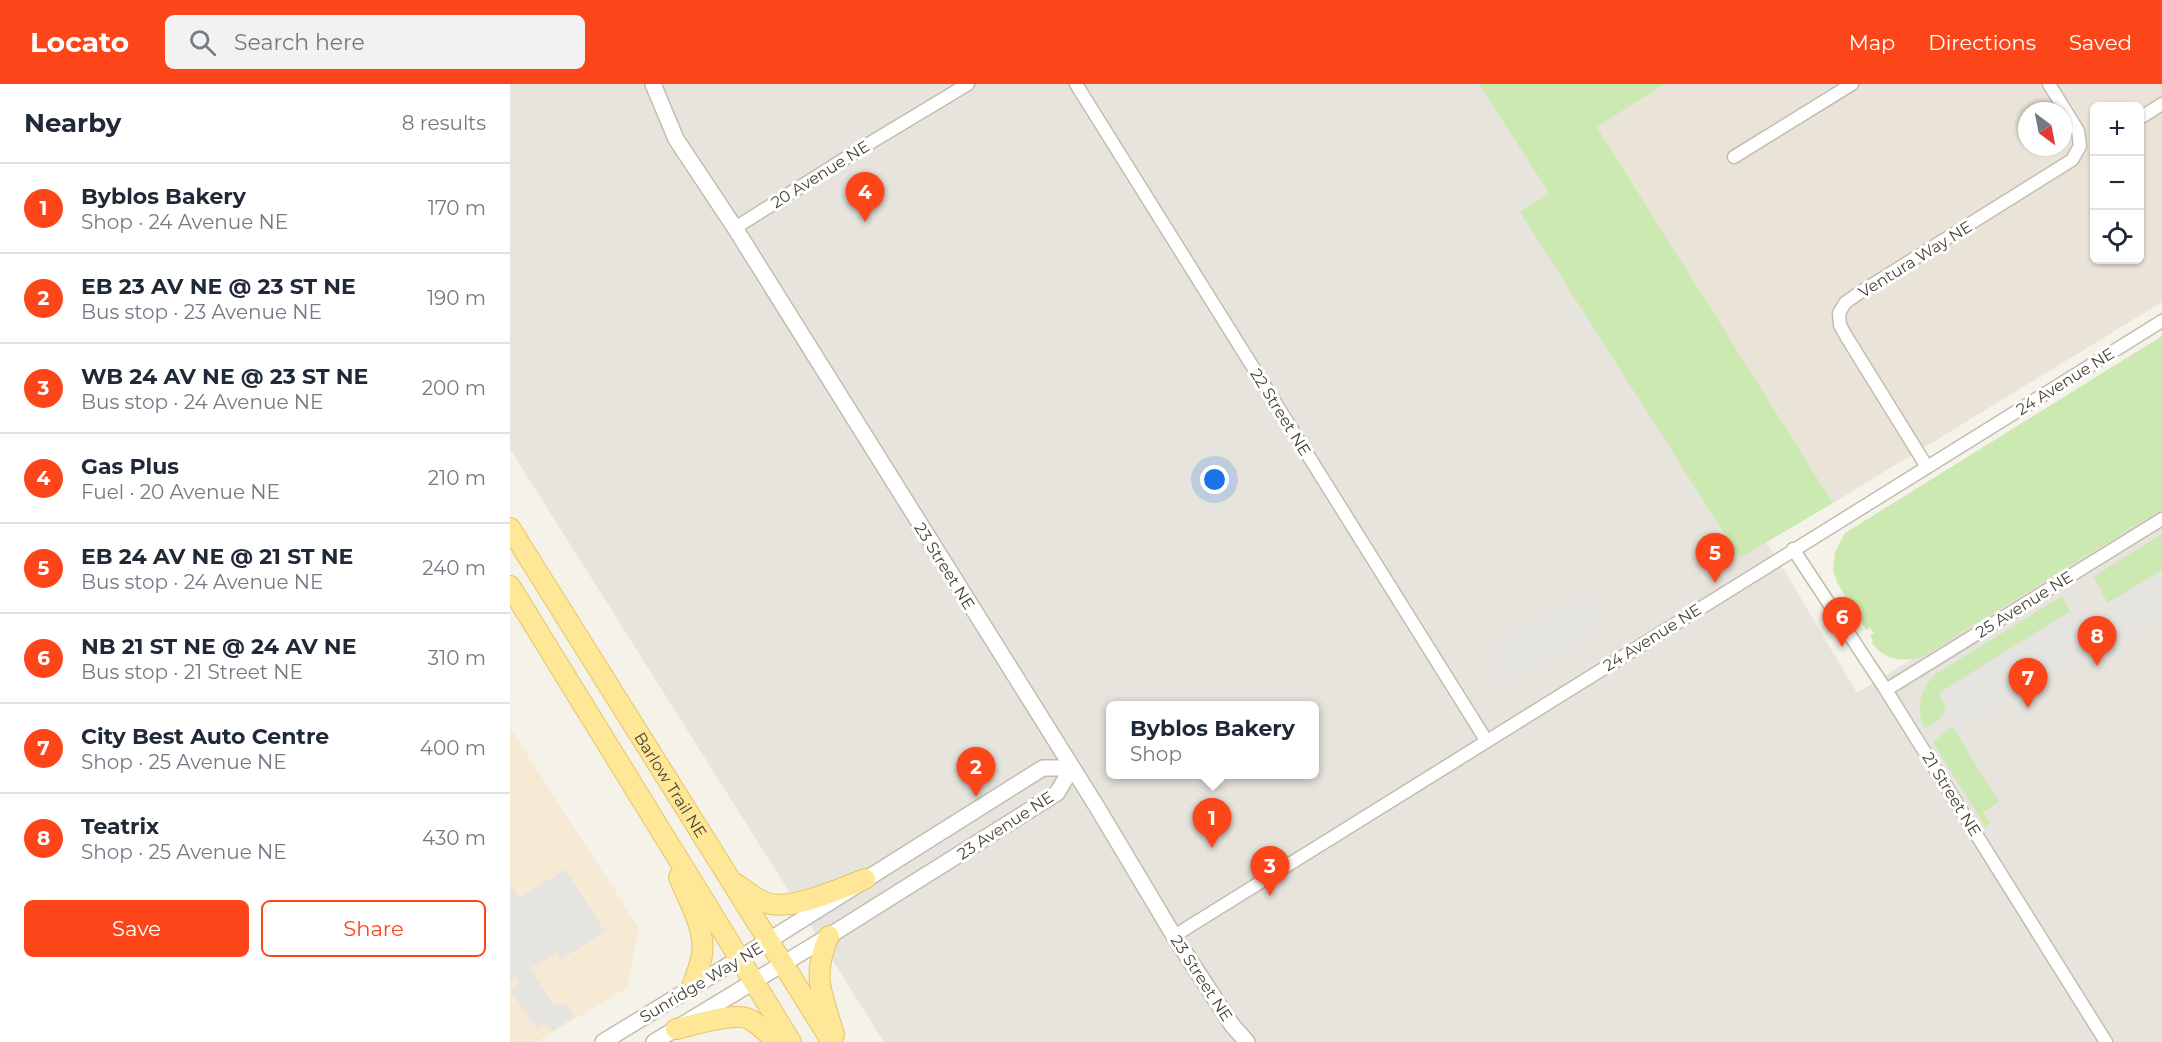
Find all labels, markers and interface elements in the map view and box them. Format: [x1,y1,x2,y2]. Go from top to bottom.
search box [165,15,585,69]
text: Locato [30,25,129,59]
icon: search [186,26,219,59]
text: Search here [234,29,365,56]
text: Map [1849,30,1895,55]
text: Directions [1928,30,2036,55]
text: Saved [2069,30,2132,55]
north arrow [2018,102,2072,156]
map controls [2090,102,2144,264]
button: + [2090,102,2144,156]
text: Nearby [24,107,121,139]
text: 8 results [402,111,486,135]
street label: 20 Avenue NE [768,137,873,212]
button: − [2090,156,2144,210]
pin: 4 [846,172,884,222]
text: Byblos Bakery [81,183,246,210]
text: 1 [40,196,47,220]
text: 170 m [428,196,486,220]
text: Shop · 24 Avenue NE [81,210,288,234]
button: locate [2090,210,2144,264]
street label: Ventura Way NE [1855,217,1975,302]
text: EB 23 AV NE @ 23 ST NE [81,273,356,300]
text: 2 [38,286,49,310]
text: 190 m [427,286,486,310]
text: Bus stop · 23 Avenue NE [81,300,322,324]
street label: 24 Avenue NE [2013,344,2118,419]
text: WB 24 AV NE @ 23 ST NE [81,363,368,390]
street label: 22 Street NE [1246,365,1315,459]
text: 3 [38,376,49,400]
text: 200 m [422,376,486,400]
text: Bus stop · 24 Avenue NE [81,390,323,414]
text: Gas Plus [81,453,179,480]
your location [1200,465,1229,494]
text: 4 [37,466,50,490]
text: 210 m [428,466,486,490]
text: Fuel · 20 Avenue NE [81,480,280,504]
street label: 23 Street NE [910,519,979,613]
pin: 5 [1696,534,1734,583]
text: EB 24 AV NE @ 21 ST NE [81,543,353,570]
text: 5 [38,556,49,580]
text: 240 m [422,556,486,580]
street label: 25 Avenue NE [1972,567,2076,642]
text: Bus stop · 24 Avenue NE [81,570,323,594]
pin: 6 [1822,598,1862,647]
street label: 24 Avenue NE [1600,600,1705,675]
pin: 8 [2078,616,2116,666]
text: NB 21 ST NE @ 24 AV NE [81,633,356,660]
text: 6 [37,646,50,670]
text: 310 m [428,646,486,670]
pin: 7 [2008,658,2048,708]
text: Bus stop · 21 Street NE [81,660,303,684]
popup [1106,701,1319,779]
text: Byblos Bakery [1130,715,1295,742]
text: City Best Auto Centre [81,723,329,750]
street label: Barlow Trail NE [630,729,711,841]
text: 7 [37,736,50,760]
text: 400 m [420,736,486,760]
text: Shop [1130,742,1182,766]
pin: 2 [956,748,996,797]
street label: 21 Street NE [1918,749,1985,840]
text: Shop · 25 Avenue NE [81,750,287,774]
street label: 23 Avenue NE [954,787,1057,864]
pin: 1 [1192,798,1232,848]
text: Teatrix [81,813,159,840]
text: 8 [37,826,50,850]
text: 430 m [422,826,486,850]
text: Shop · 25 Avenue NE [81,840,287,864]
pin: 3 [1250,846,1290,896]
button: Save [24,900,249,957]
button: Share [261,900,486,957]
street label: 23 Street NE [1167,932,1236,1025]
street label: Sunridge Way NE [636,938,766,1027]

